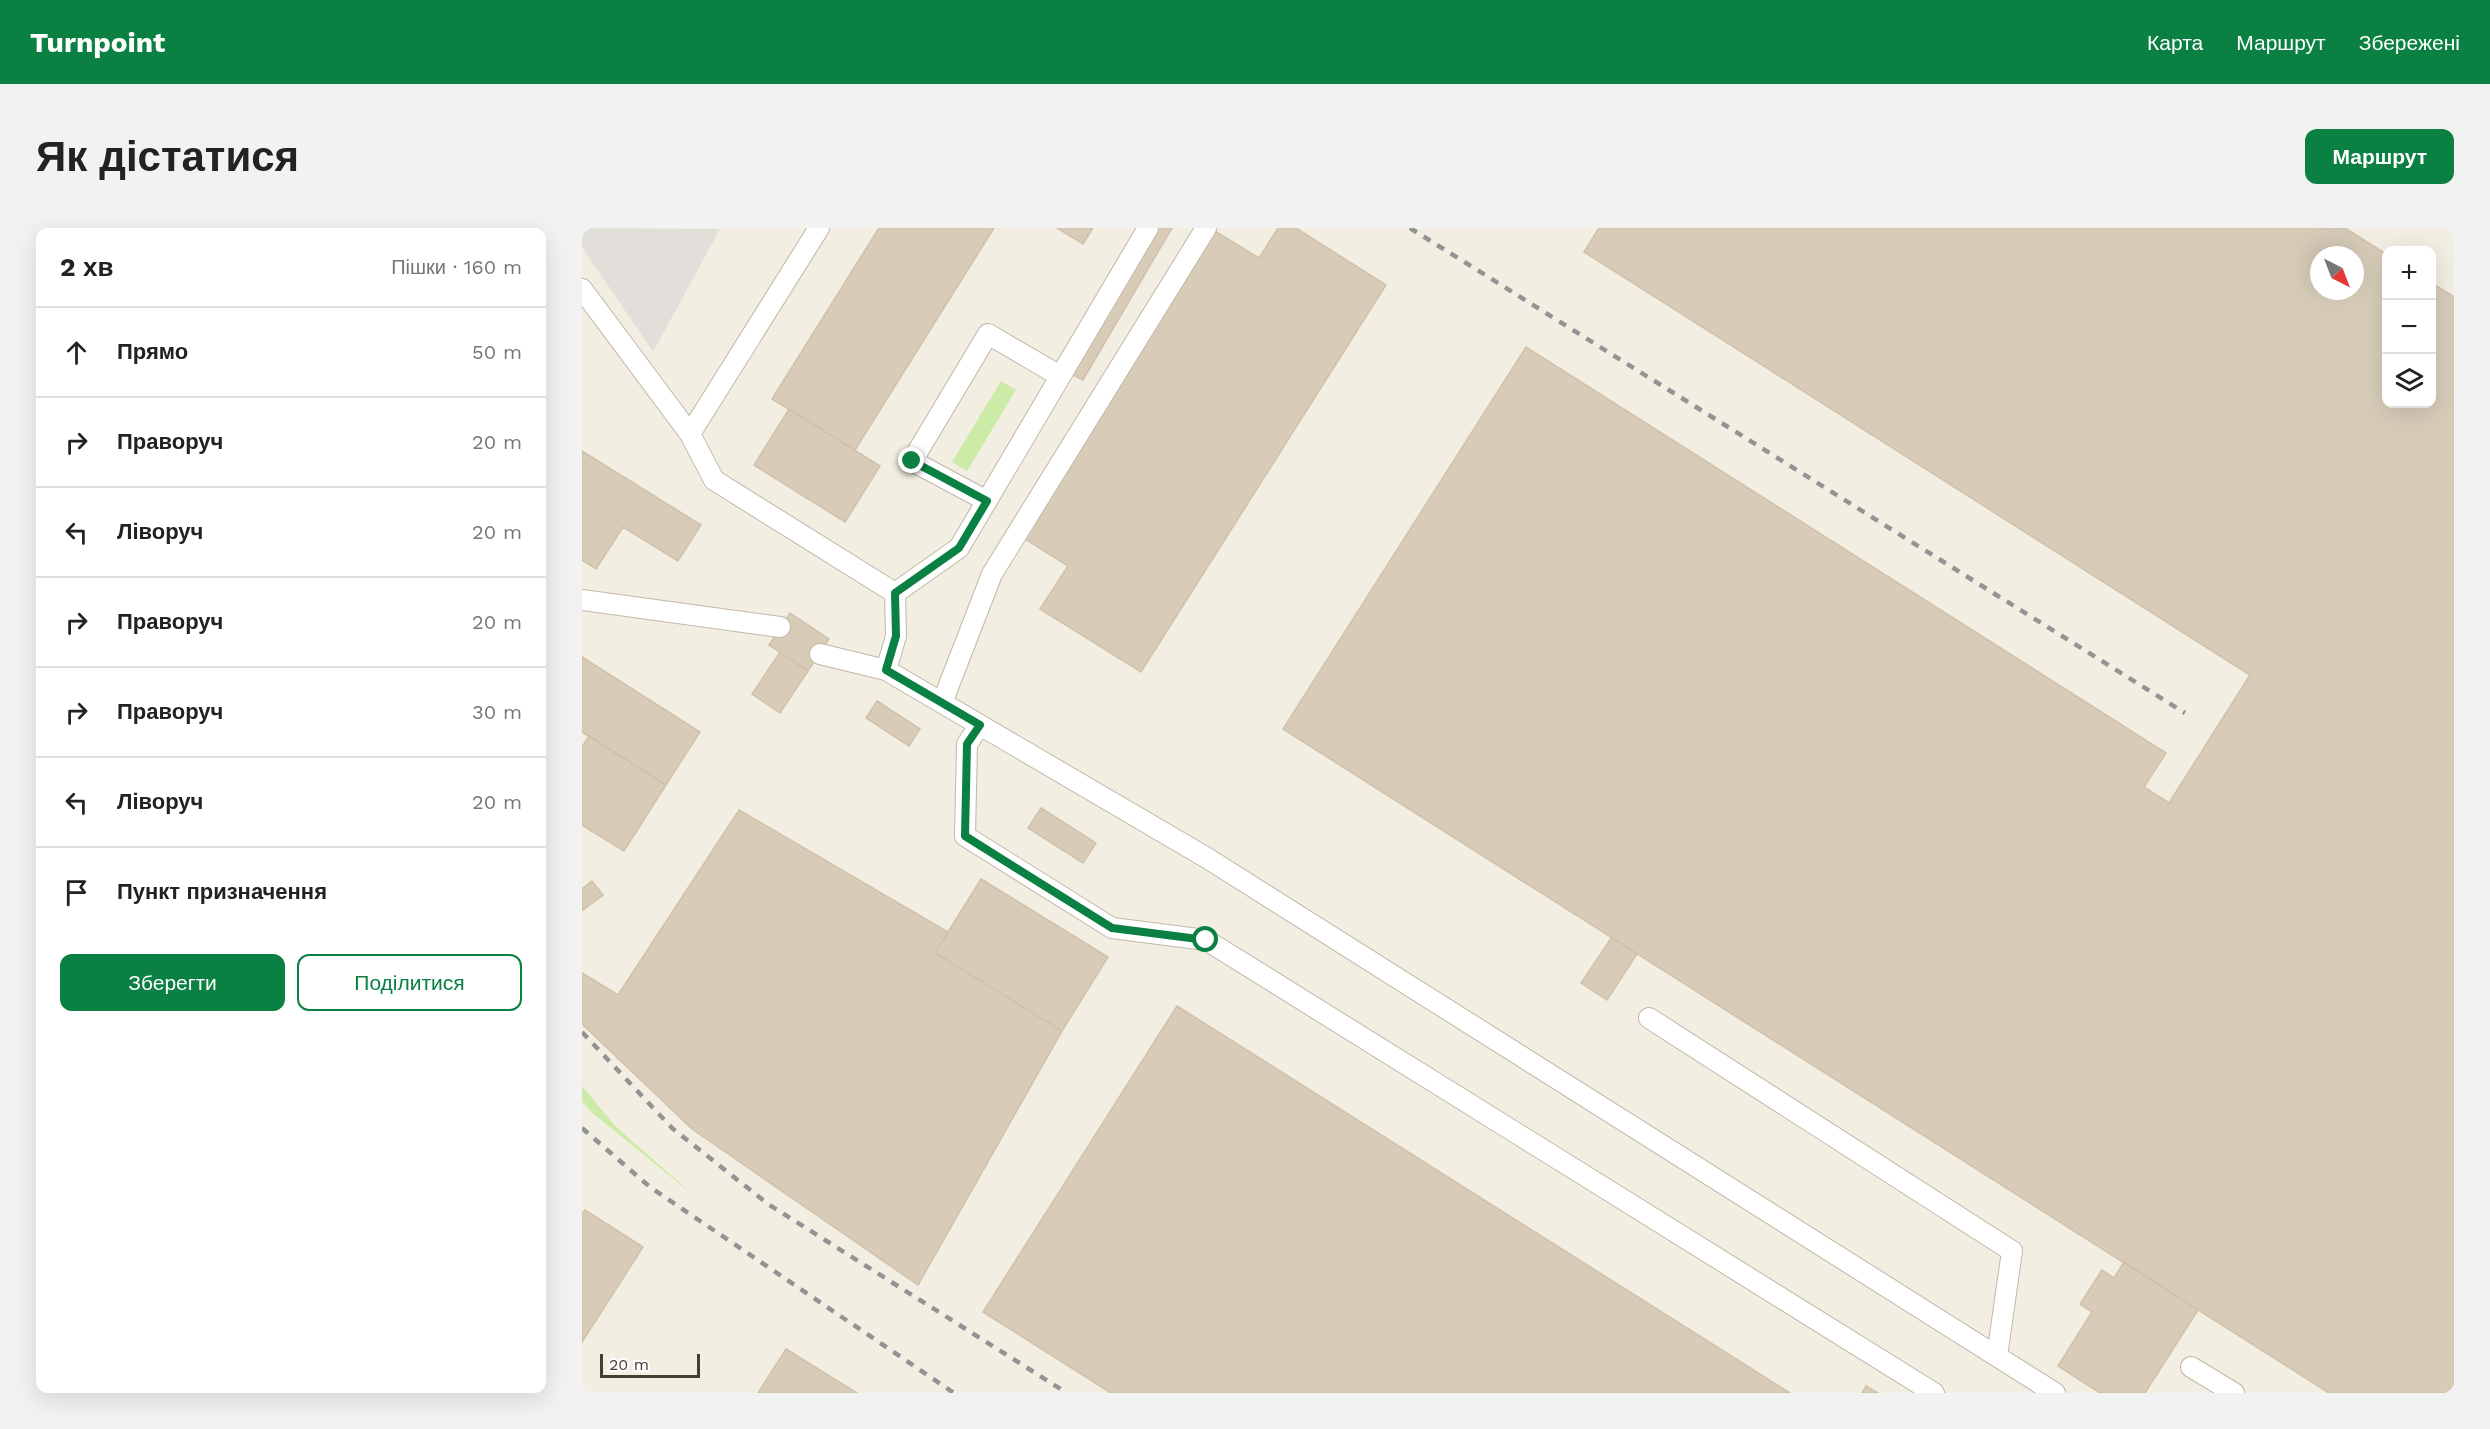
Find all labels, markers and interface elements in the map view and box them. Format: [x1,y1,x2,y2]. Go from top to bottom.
text: Turnpoint [30,26,165,59]
text: Карта [2147,30,2203,55]
text: Маршрут [2236,30,2326,55]
text: Збережені [2359,30,2460,55]
button: Маршрут [2305,129,2454,184]
text: Як дістатися [36,132,299,181]
north arrow [2310,246,2364,300]
map controls [2382,246,2436,408]
button: + [2382,246,2436,300]
text: 2 хв [60,252,113,282]
text: Пішки · 160 m [391,255,522,279]
button: − [2382,300,2436,354]
icon: ahead [60,336,93,369]
text: Прямо [117,339,188,364]
text: 50 m [472,340,522,364]
button: layers [2382,354,2436,408]
icon: right [60,426,93,459]
text: Праворуч [117,429,223,454]
text: 20 m [472,430,522,454]
route end [898,447,924,473]
icon: left [60,516,93,549]
text: Ліворуч [117,519,203,544]
text: 20 m [472,520,522,544]
icon: right [60,606,93,639]
text: Праворуч [117,609,223,634]
text: 20 m [472,610,522,634]
icon: right [60,696,93,729]
text: Праворуч [117,699,223,724]
text: 30 m [472,700,522,724]
icon: left [60,786,93,819]
text: Ліворуч [117,789,203,814]
text: 20 m [472,790,522,814]
icon: arrive [60,876,93,909]
text: Пункт призначення [117,879,327,904]
route start [1192,926,1218,952]
button: Зберегти [60,954,285,1011]
button: Поділитися [297,954,522,1011]
scale bar [600,1351,700,1378]
text: 20 m [609,1355,649,1374]

